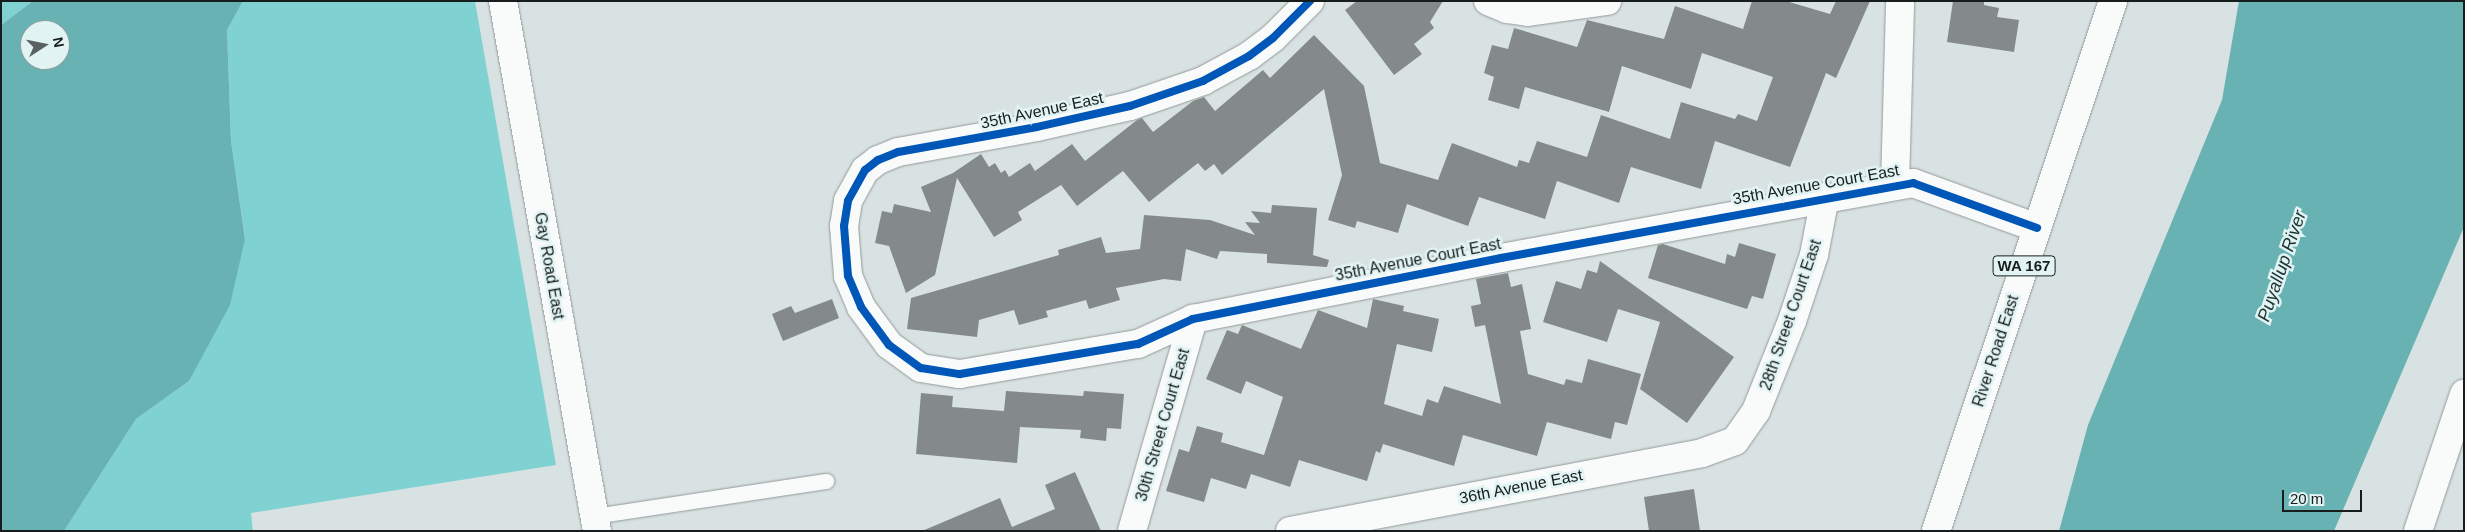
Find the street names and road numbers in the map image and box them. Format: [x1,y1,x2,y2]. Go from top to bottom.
street label: 35th Avenue East [978,89,1106,133]
street label: 35th Avenue Court East [1731,161,1901,209]
street label: Gay Road East [530,211,568,321]
street label: 35th Avenue Court East [1333,234,1503,286]
street label: 28th Street Court East [1756,237,1826,393]
road number: WA 167 [1992,254,2056,278]
street label: River Road East [1969,293,2023,409]
street label: 30th Street Court East [1132,346,1194,504]
street label: 36th Avenue East [1457,466,1585,508]

